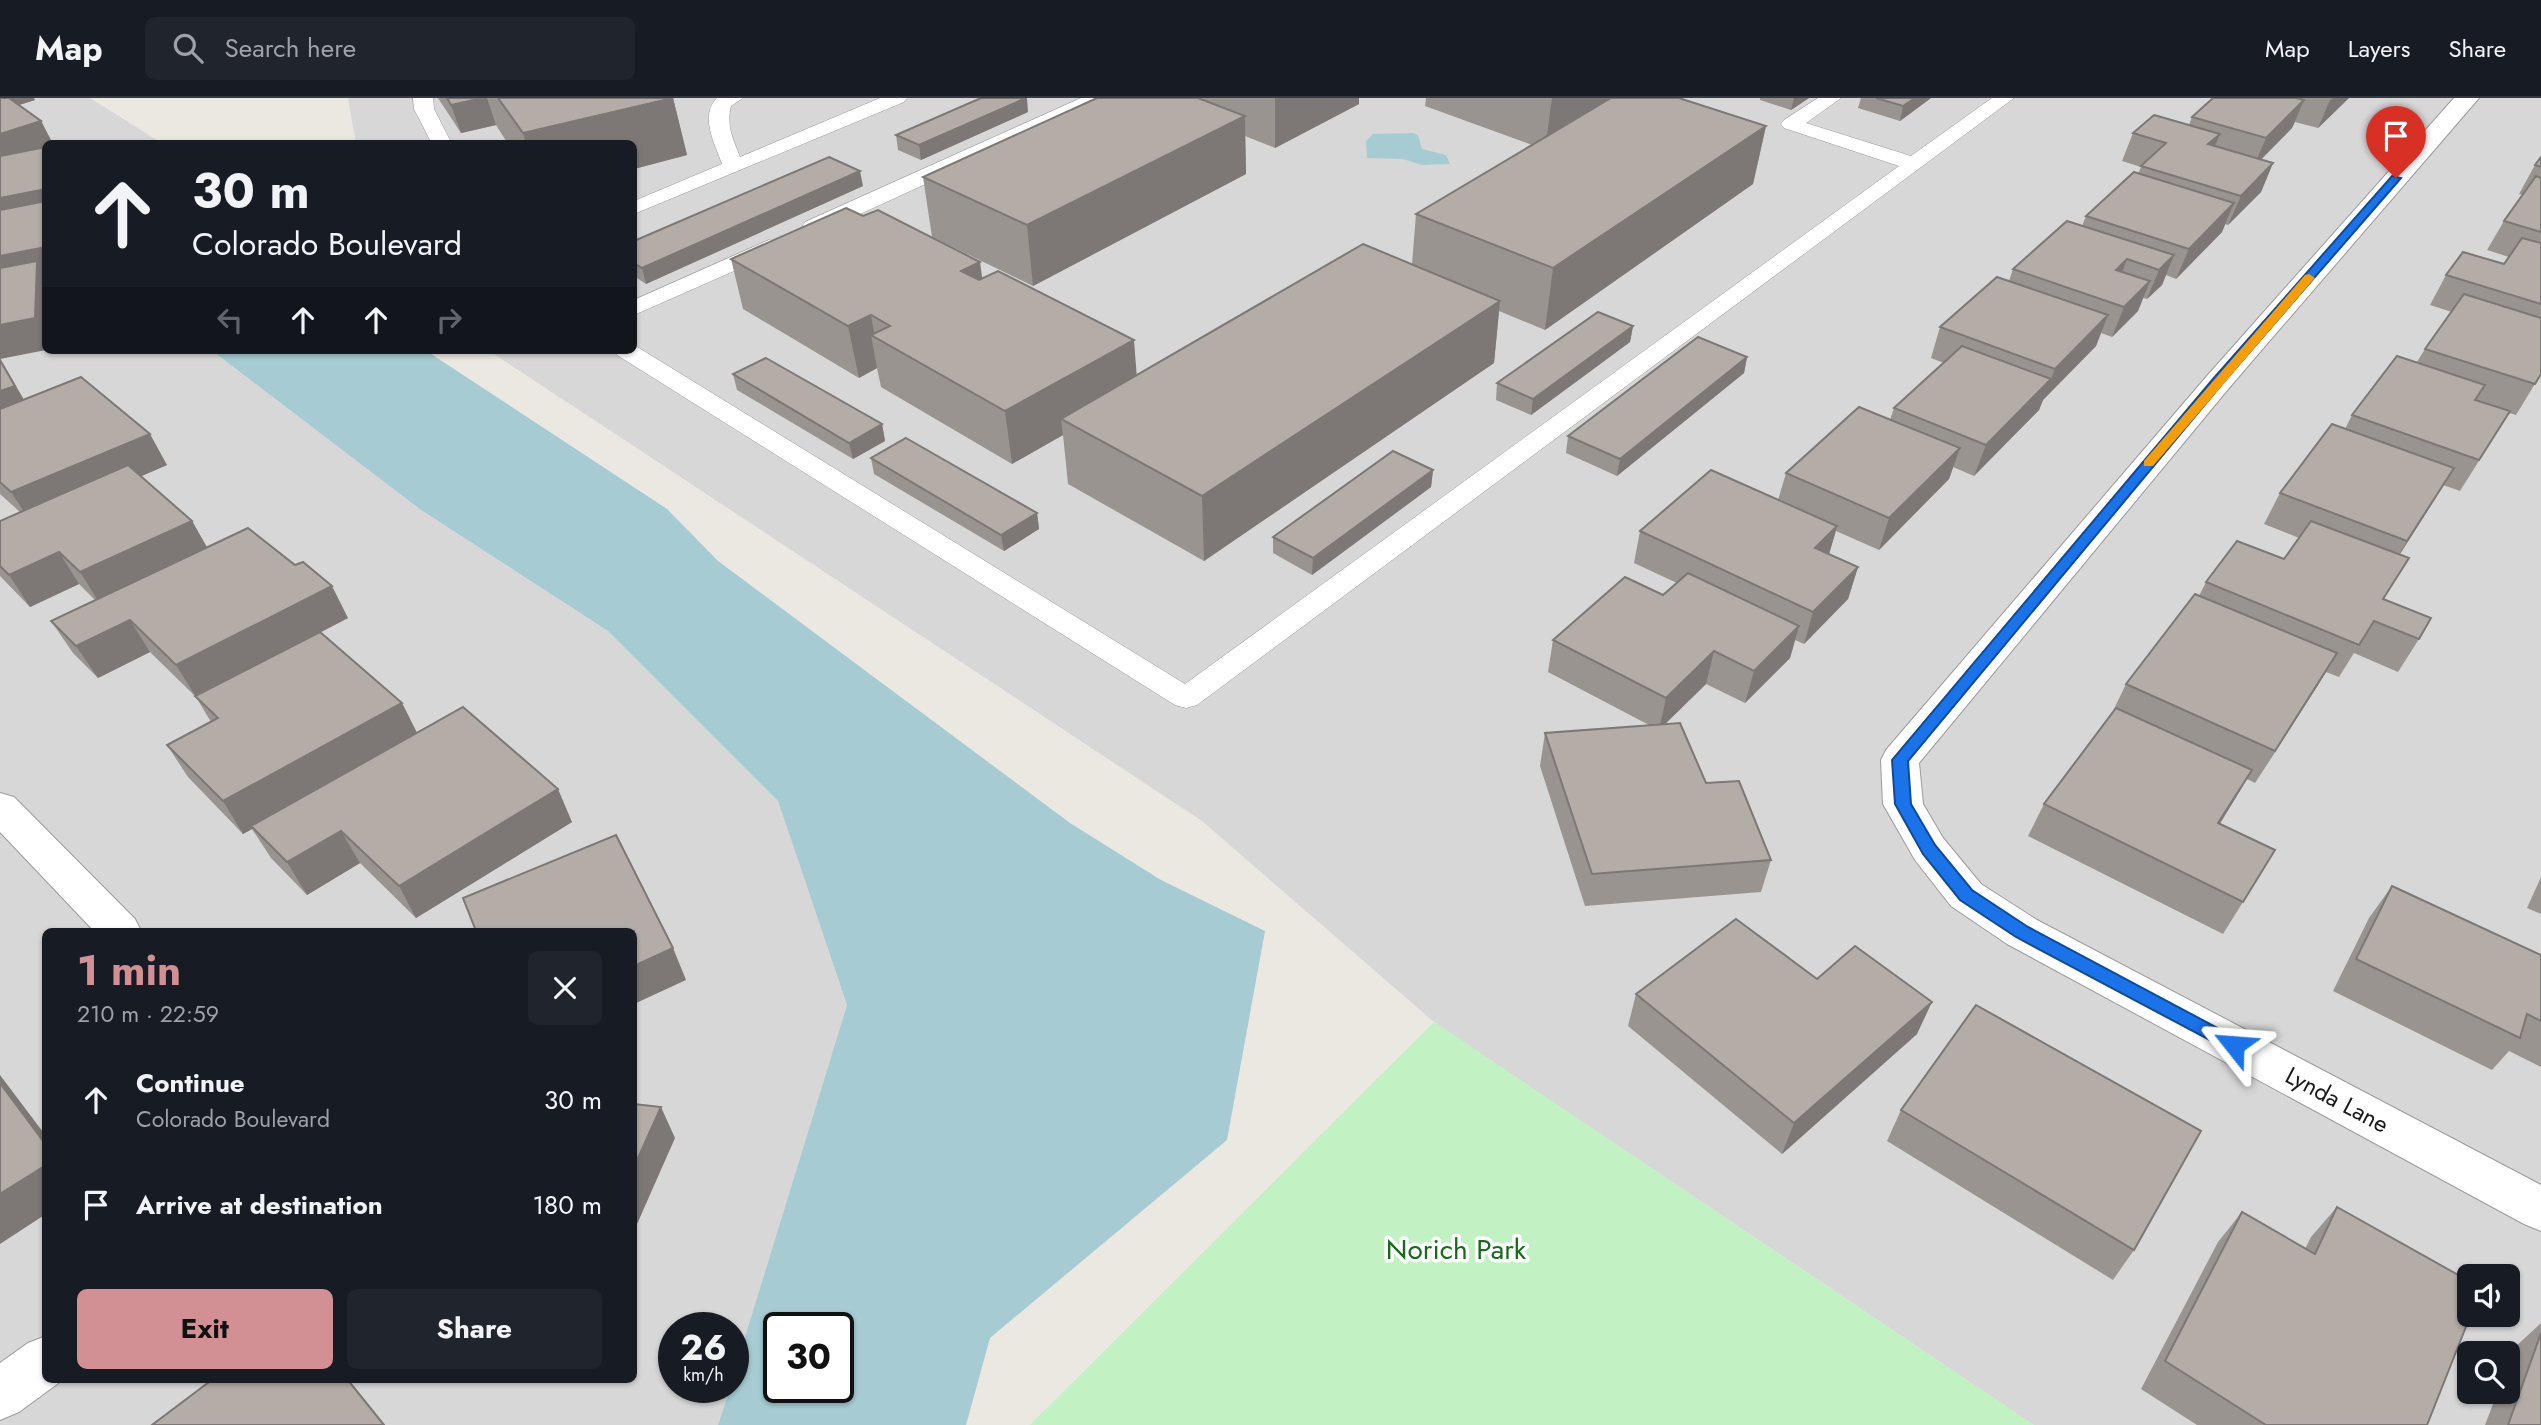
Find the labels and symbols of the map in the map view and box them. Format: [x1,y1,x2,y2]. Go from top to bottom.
pin [2366,106,2426,178]
position arrow [2197,1008,2271,1082]
street label: Lynda Lane [2279,1058,2395,1141]
park label: Norich Park [1386,1229,1527,1270]
speed limit sign: 30 [763,1312,854,1403]

